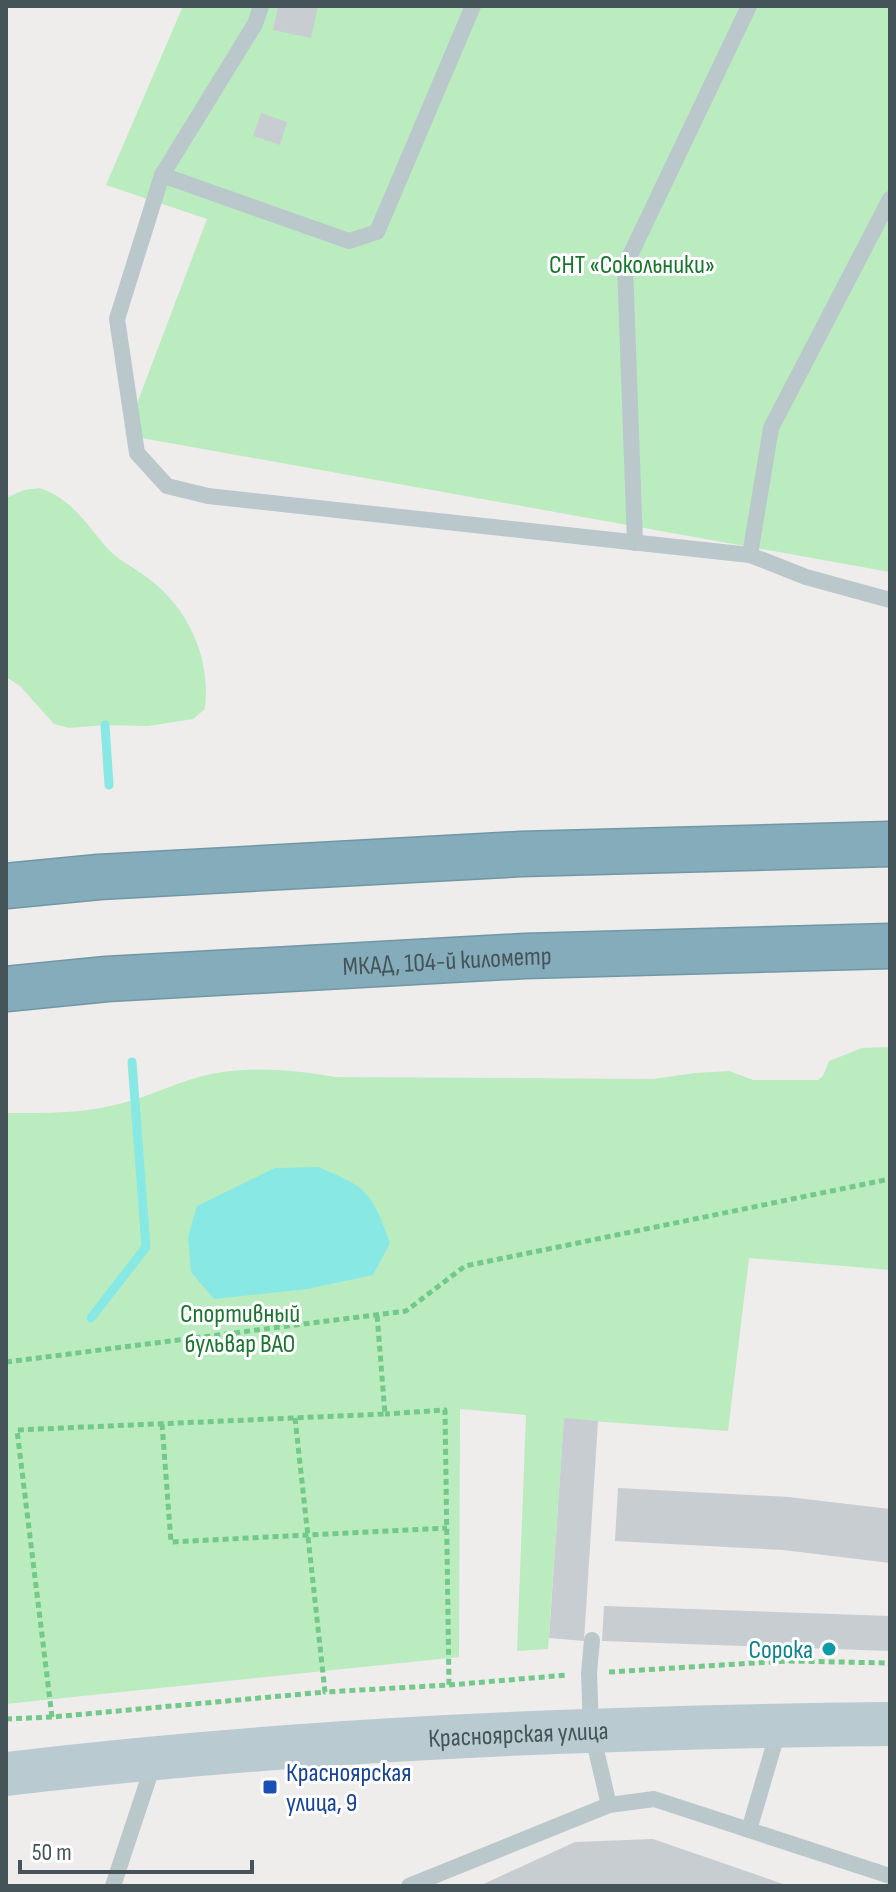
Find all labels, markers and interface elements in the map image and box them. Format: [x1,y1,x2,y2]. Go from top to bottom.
park label: СНТ «Сокольники» [549,250,715,281]
street label: МКАД, 104-й километр [342,941,552,983]
park label: Спортивный бульвар ВАО [180,1299,300,1360]
place label: Сорока [749,1635,813,1666]
marker: Сорока [820,1640,838,1658]
street label: Красноярская улица [427,1716,609,1755]
place label: Красноярская улица, 9 [286,1758,412,1819]
marker: Красноярская улица, 9 [261,1778,279,1796]
scale bar [20,1824,252,1874]
text: 50 m [32,1838,72,1867]

